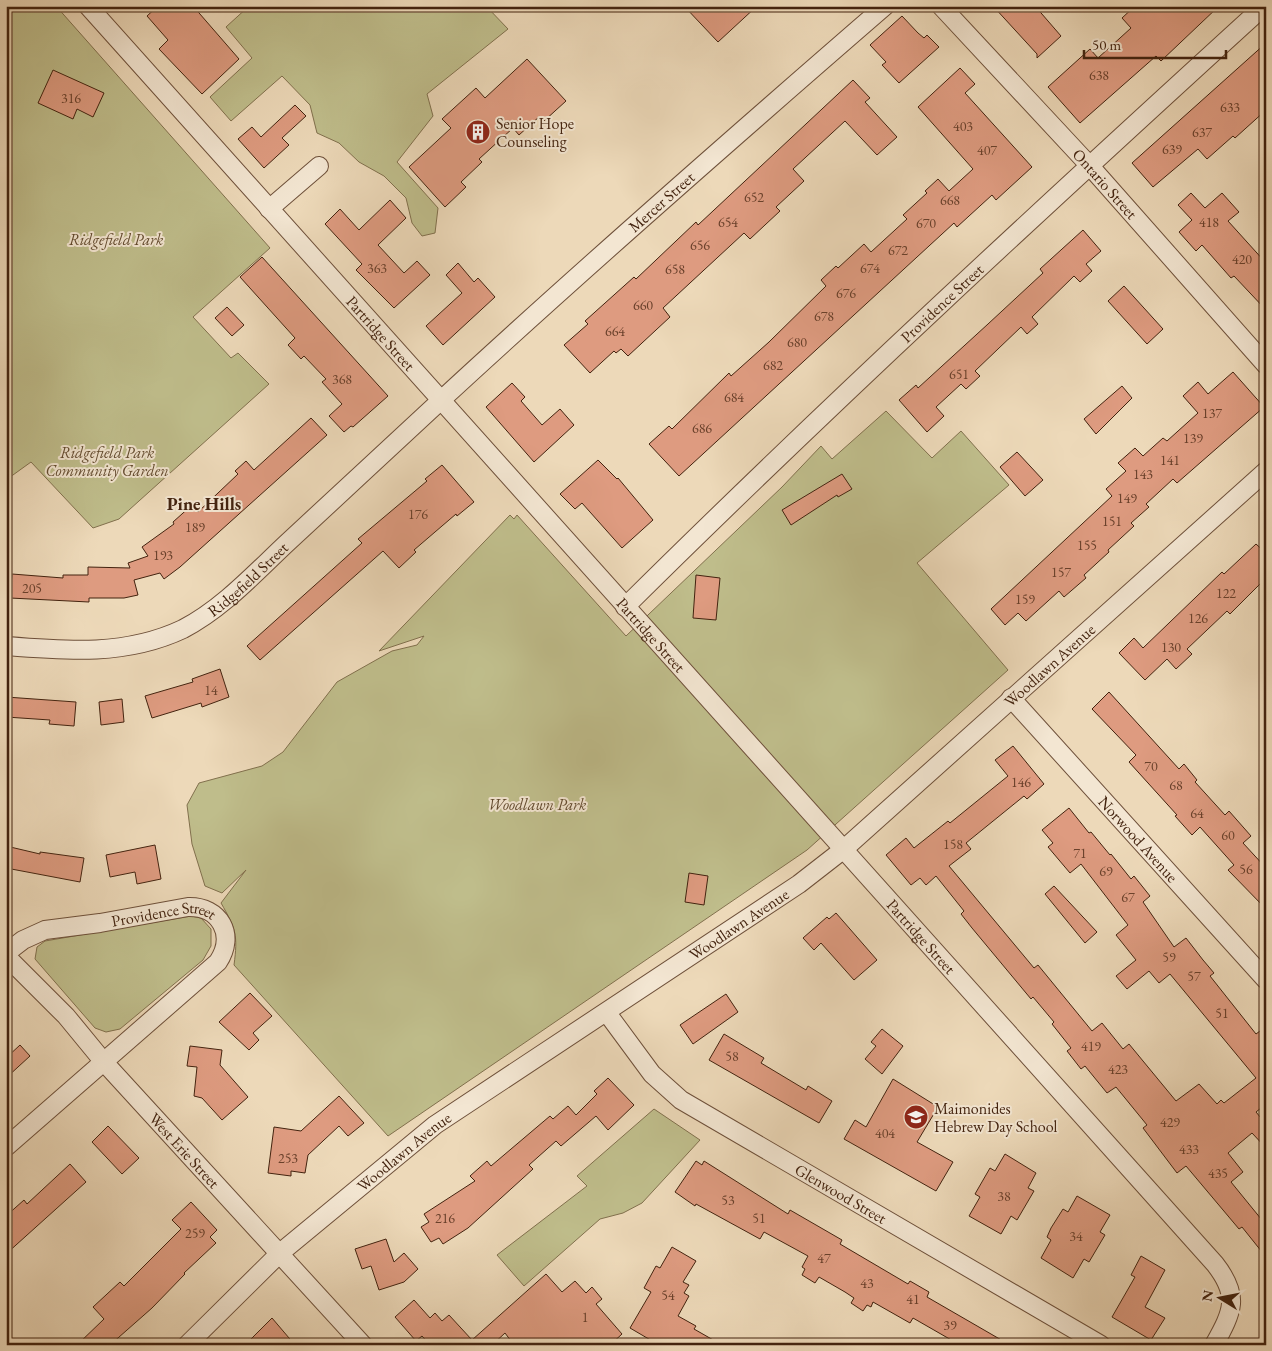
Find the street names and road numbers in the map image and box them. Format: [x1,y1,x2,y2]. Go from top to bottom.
street label: Ontario Street [1068,144,1142,223]
street label: Mercer Street [623,167,699,237]
street label: Providence Street [896,259,988,347]
street label: Partridge Street [342,291,420,375]
street label: Ridgefield Street [203,537,292,621]
street label: Partridge Street [612,593,690,677]
street label: Woodlawn Avenue [999,619,1099,711]
street label: Norwood Avenue [1094,791,1183,887]
street label: Woodlawn Avenue [685,883,793,965]
street label: Partridge Street [882,894,961,978]
street label: Providence Street [110,896,221,931]
street label: Woodlawn Avenue [352,1107,455,1196]
street label: West Erie Street [145,1108,225,1193]
street label: Glenwood Street [791,1158,891,1228]

